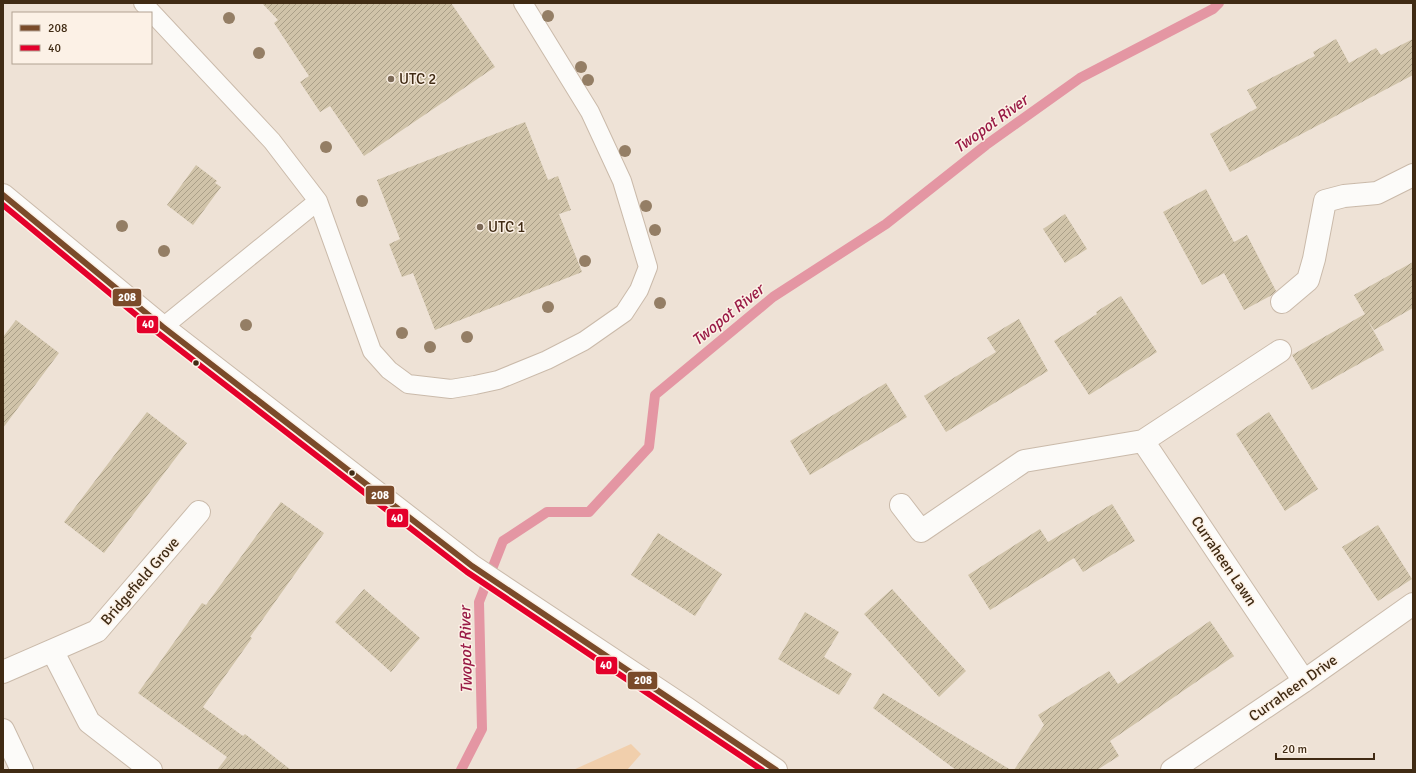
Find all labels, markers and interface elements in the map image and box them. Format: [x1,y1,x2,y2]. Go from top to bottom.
legend [12,12,152,64]
text: 208 [48,21,67,36]
text: 40 [48,41,61,56]
place label: UTC 2 [399,70,436,88]
marker: UTC 2 [386,74,396,84]
water label: Twopot River [950,89,1034,158]
place label: UTC 1 [488,218,525,236]
marker: UTC 1 [475,222,485,232]
water label: Twopot River [688,279,770,350]
line badge: 208 [112,288,142,307]
text: 208 [118,291,136,304]
line badge: 40 [136,315,159,334]
text: 40 [142,318,154,331]
unlabelled marker [191,358,201,368]
unlabelled marker [347,468,357,478]
line badge: 208 [365,485,395,505]
text: 208 [371,489,389,502]
line badge: 40 [386,508,409,528]
text: 40 [391,512,403,525]
street label: Curraheen Lawn [1187,513,1261,609]
street label: Bridgefield Grove [97,533,183,629]
water label: Twopot River [455,604,477,694]
street label: Curraheen Drive [1245,651,1341,725]
line badge: 40 [595,656,618,675]
text: 40 [600,659,612,672]
line badge: 208 [627,671,658,690]
text: 208 [634,674,652,687]
scale bar [1276,735,1374,761]
text: 20 m [1282,742,1307,757]

